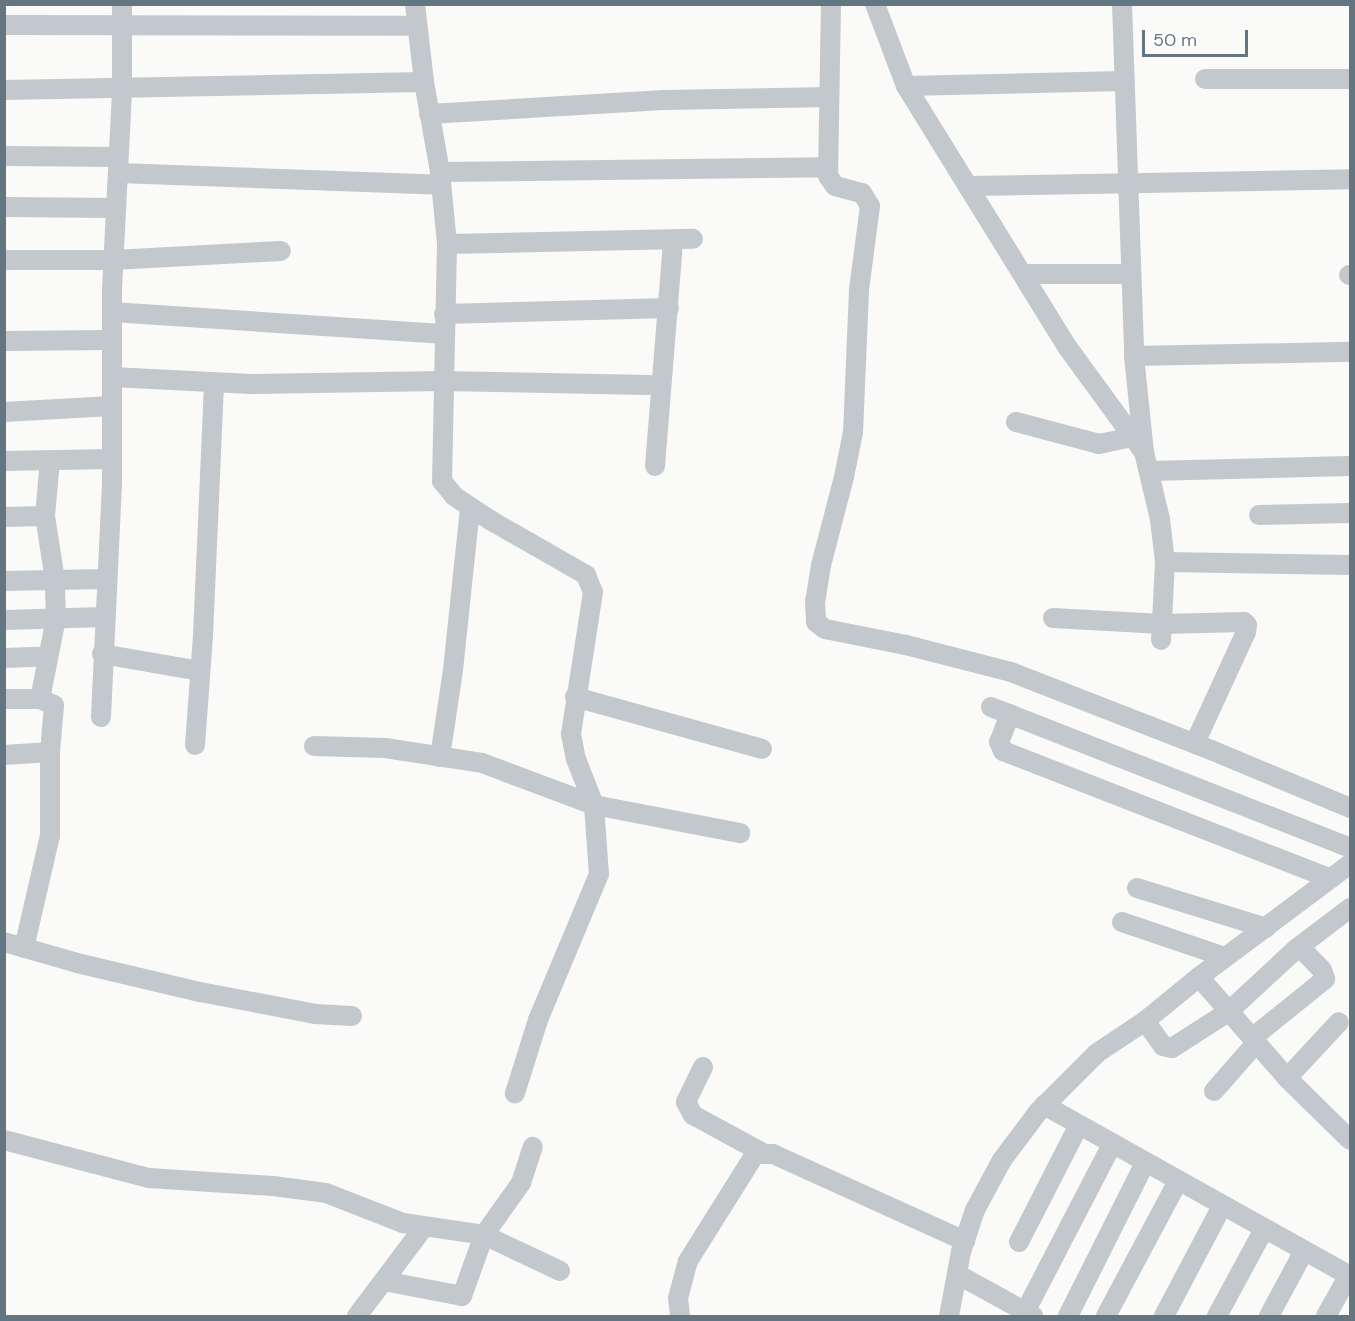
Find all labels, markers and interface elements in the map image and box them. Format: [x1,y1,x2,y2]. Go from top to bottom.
scale bar [1145,18,1252,56]
text: 50 m [1153,28,1197,52]

